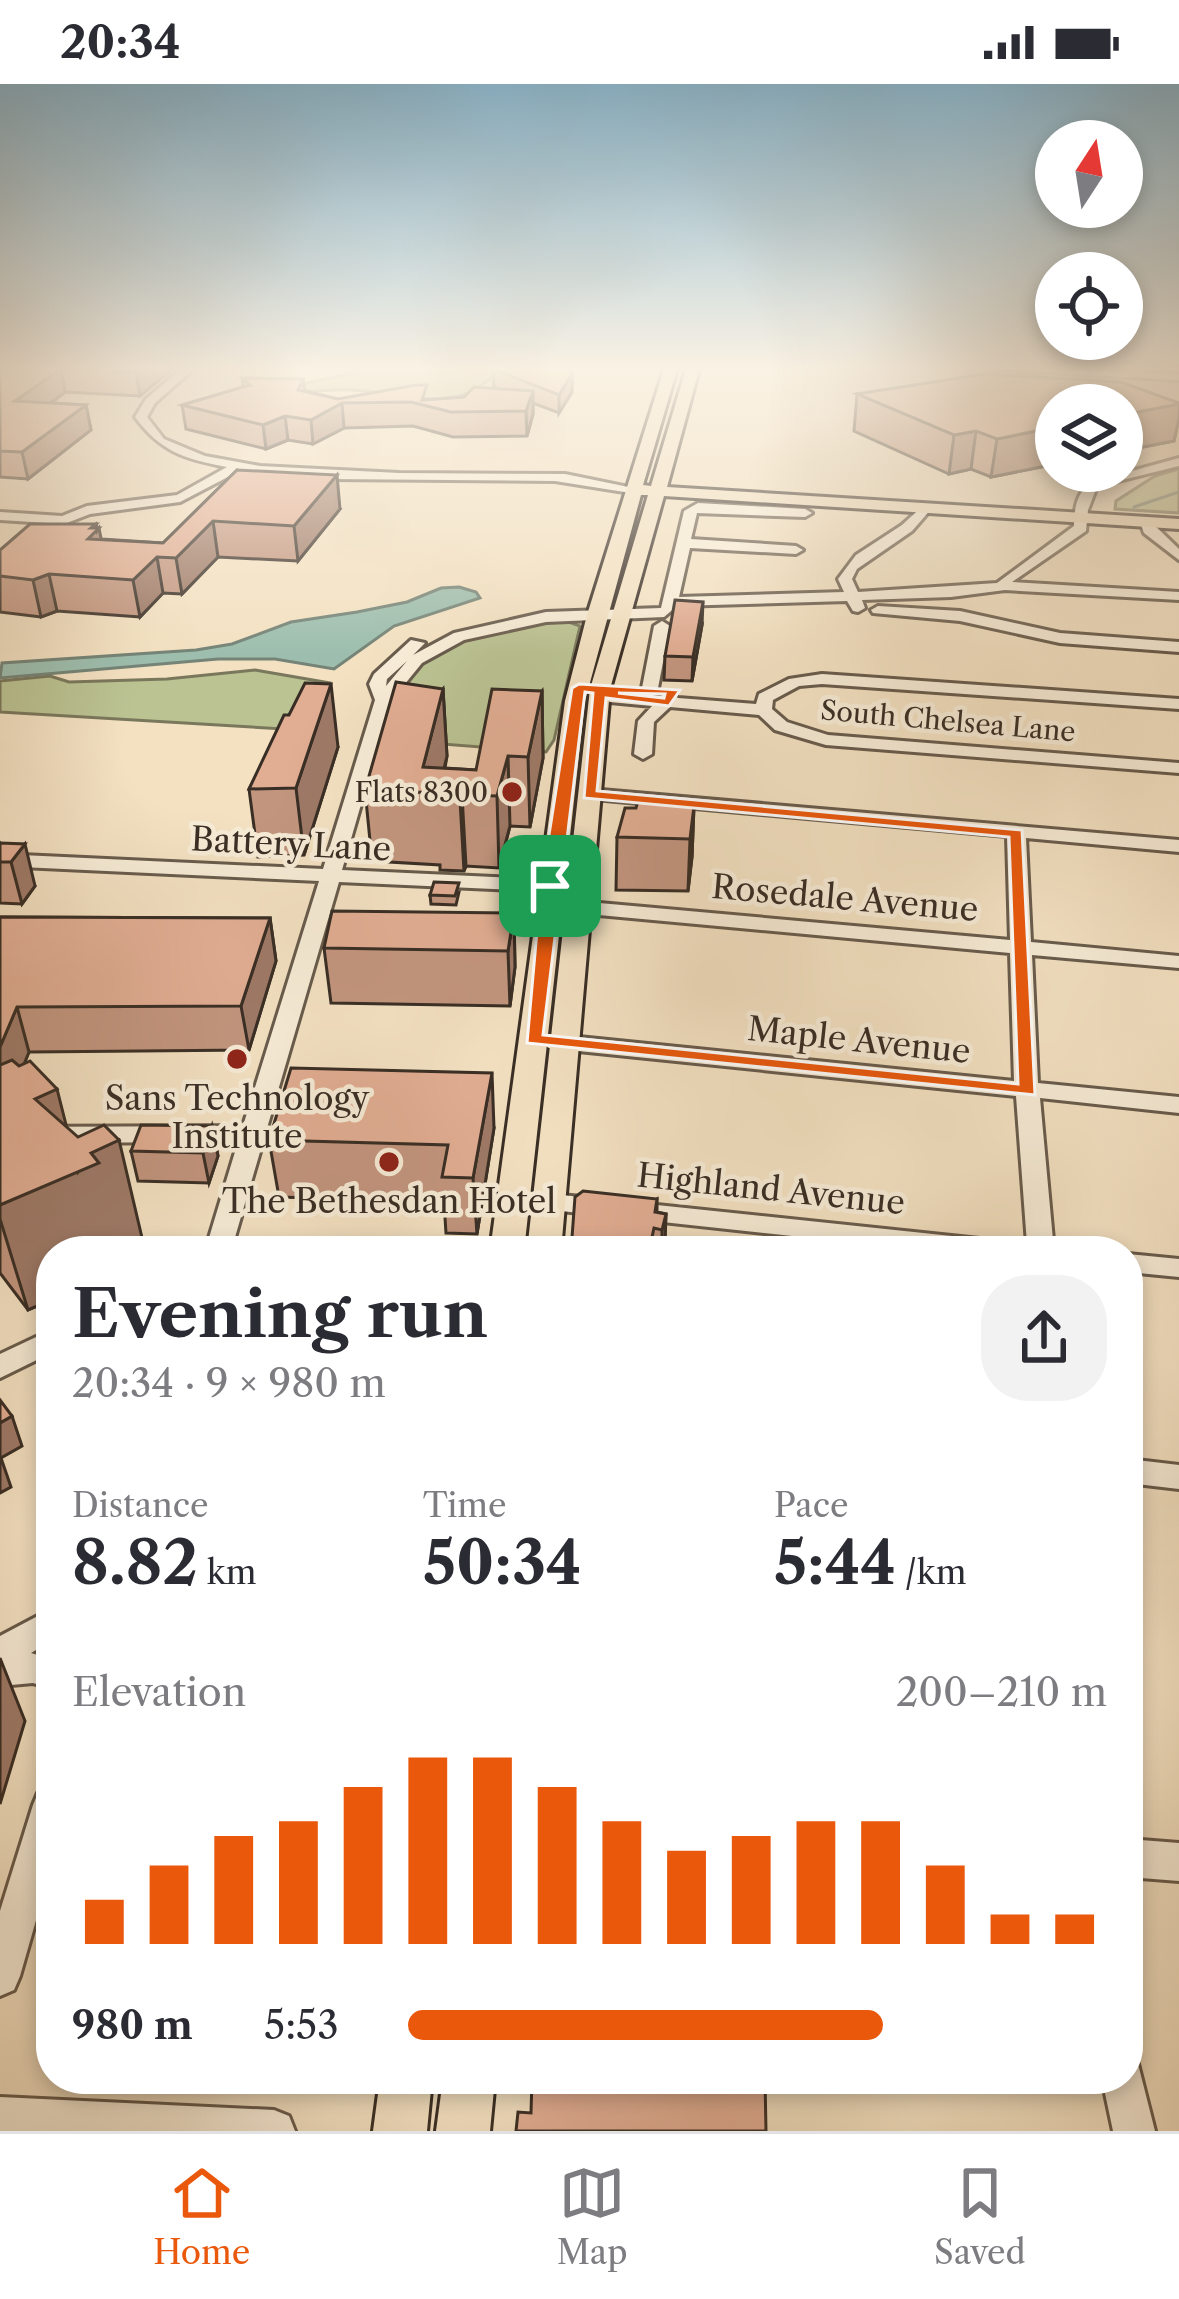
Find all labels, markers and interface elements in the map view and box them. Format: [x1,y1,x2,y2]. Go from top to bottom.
text: 20:34 [60,14,181,70]
north arrow [1035,120,1143,228]
map controls [1035,120,1143,492]
button: locate [1035,252,1143,360]
button: layers [1035,384,1143,492]
street label: South Chelsea Lane [819,693,1077,749]
place label: Flats 8300 [355,776,488,809]
marker: Flats 8300 [499,779,525,805]
street label: Battery Lane [190,818,392,870]
pin [499,835,601,937]
icon: arrive [517,853,583,919]
street label: Rosedale Avenue [710,866,980,930]
street label: Maple Avenue [746,1008,972,1072]
marker: Sans Technology Institute [224,1046,250,1072]
place label: Sans Technology Institute [105,1078,370,1157]
marker: The Bethesdan Hotel [376,1149,402,1175]
street label: Highland Avenue [635,1155,907,1223]
place label: The Bethesdan Hotel [222,1181,556,1222]
text: Evening run [72,1273,488,1354]
button: share [981,1275,1107,1401]
text: 20:34 · 9 × 980 m [72,1359,386,1407]
text: Distance [72,1485,209,1526]
text: Time [423,1485,506,1526]
text: Pace [774,1485,849,1526]
text: 8.82 [72,1526,198,1600]
text: 50:34 [423,1526,582,1600]
text: 5:44 [774,1526,896,1600]
text: km [198,1552,257,1593]
text: /km [896,1552,967,1593]
text: Elevation [72,1668,246,1716]
text: 200–210 m [896,1668,1107,1716]
text: 980 m [72,2001,193,2049]
text: 5:53 [264,2001,339,2049]
tab: Home [153,2160,250,2273]
tab: Map [557,2160,628,2273]
tab: Saved [934,2160,1026,2273]

